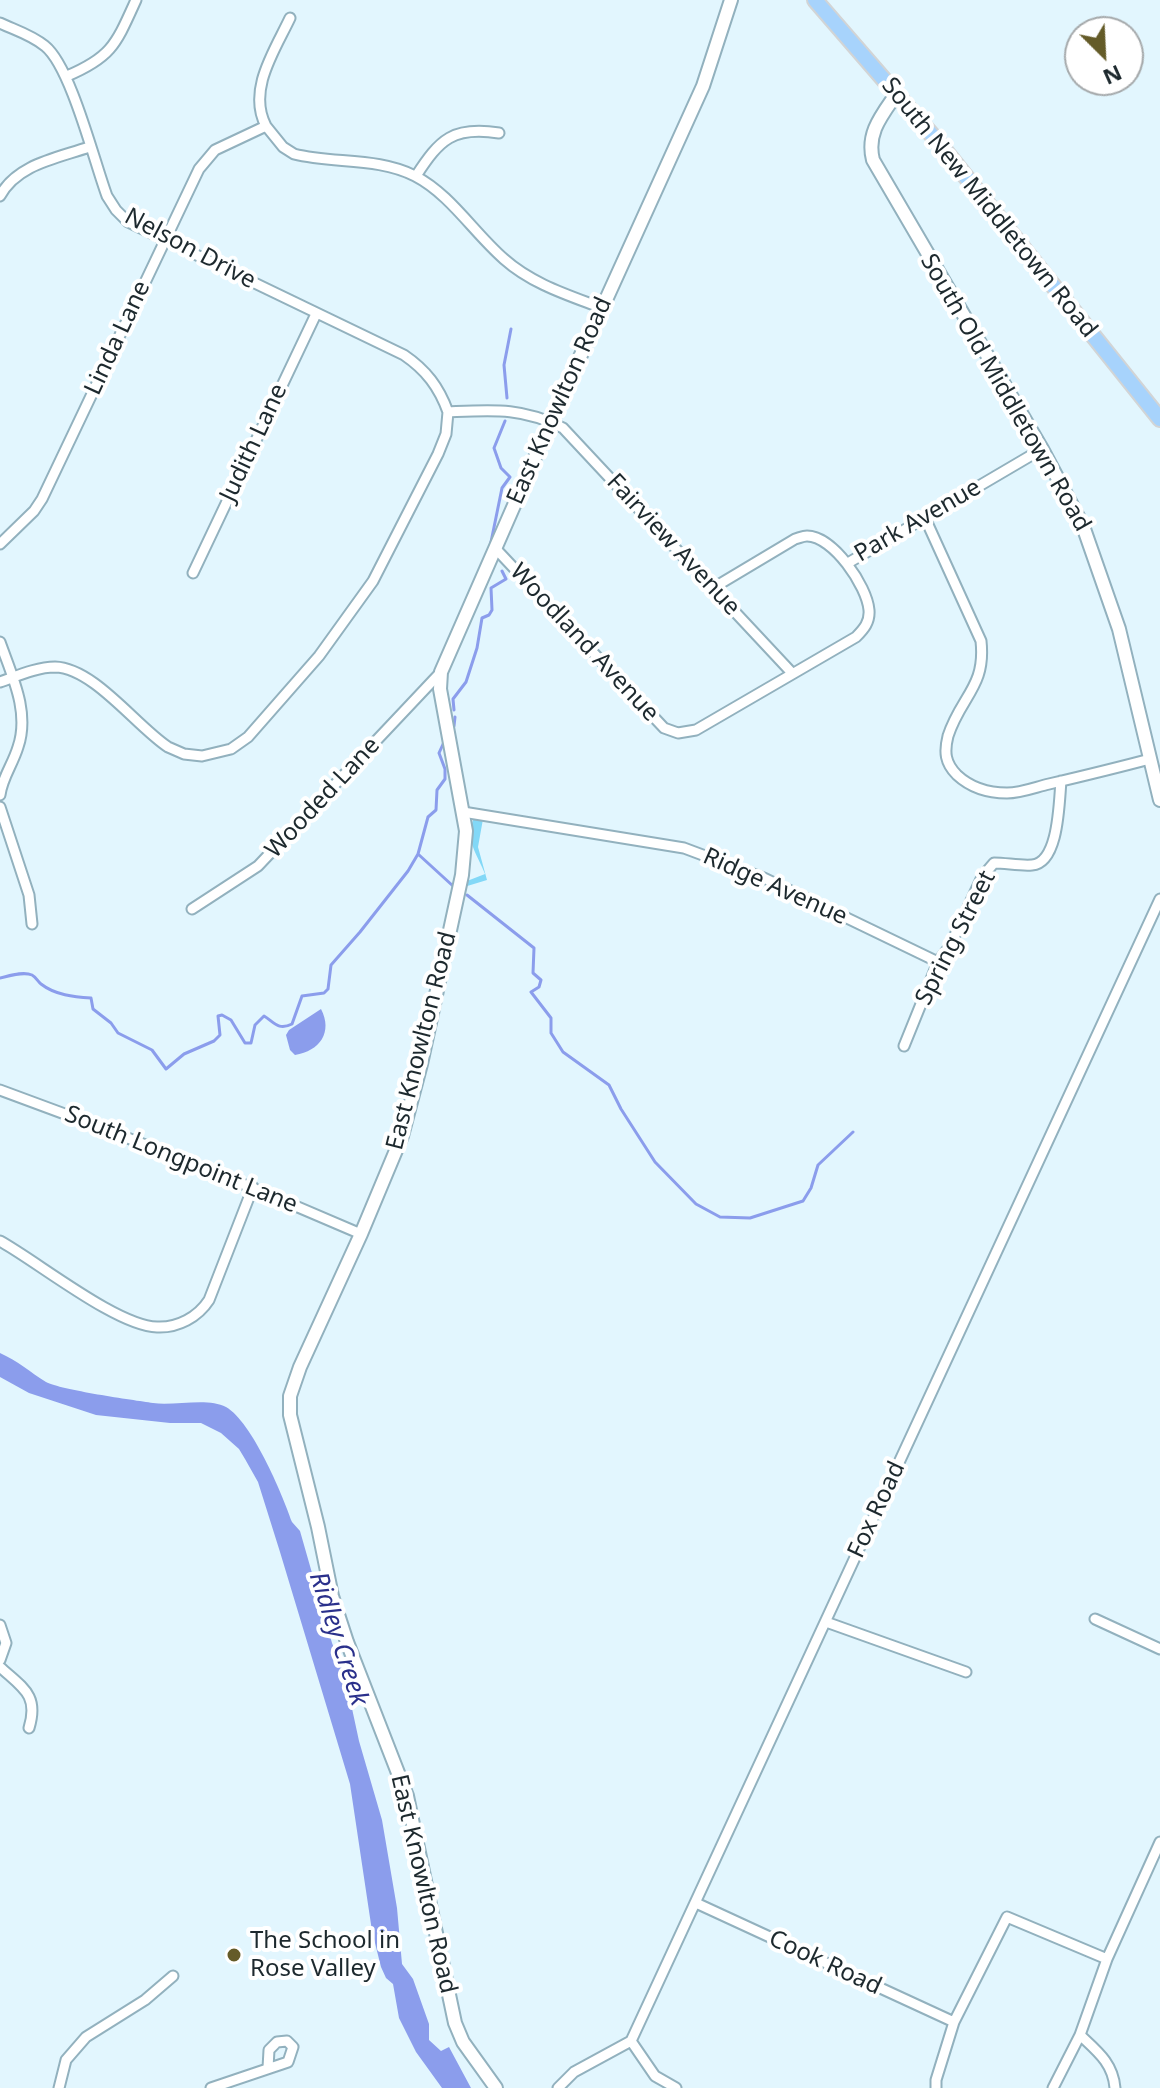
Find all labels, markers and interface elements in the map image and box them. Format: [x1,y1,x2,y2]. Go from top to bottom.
north arrow [1064,16,1144,96]
text: N [1099,59,1127,93]
street label: South New Middletown Road [875,72,1103,344]
street label: Nelson Drive [119,202,261,296]
street label: South Old Middletown Road [914,249,1096,537]
street label: Linda Lane [79,276,157,400]
street label: East Knowlton Road [501,293,619,509]
street label: Judith Lane [214,380,294,506]
street label: Fairview Avenue [600,468,746,622]
street label: Park Avenue [850,473,986,569]
street label: Woodland Avenue [503,558,665,728]
street label: Wooded Lane [260,732,386,864]
street label: Ridge Avenue [698,842,852,932]
street label: Spring Street [910,866,1002,1010]
street label: East Knowlton Road [381,929,463,1153]
street label: South Longpoint Lane [60,1100,302,1220]
street label: Fox Road [842,1457,912,1563]
water label: Ridley Creek [302,1568,374,1710]
street label: East Knowlton Road [384,1772,462,1996]
street label: Cook Road [764,1924,886,2002]
place label: The School in Rose Valley [250,1927,400,1983]
marker: The School in Rose Valley [225,1946,243,1964]

